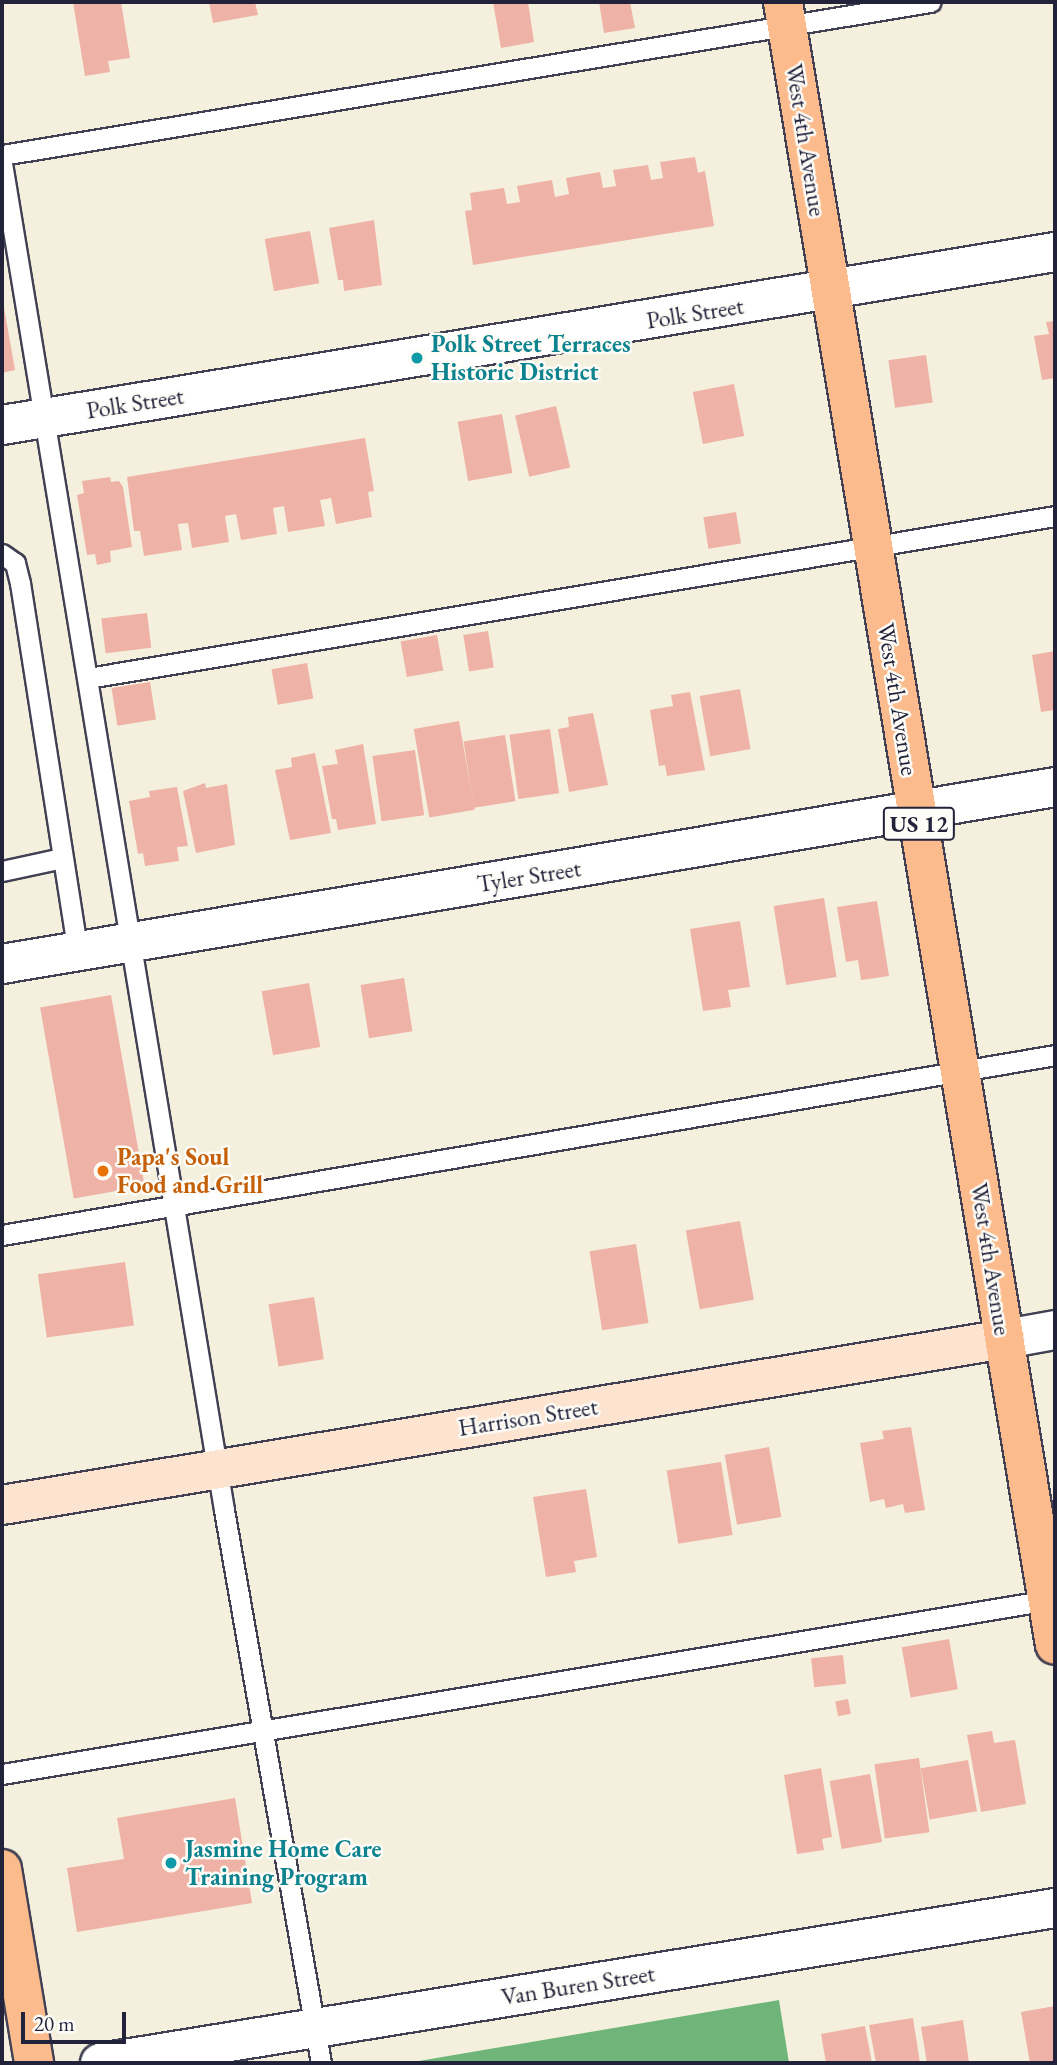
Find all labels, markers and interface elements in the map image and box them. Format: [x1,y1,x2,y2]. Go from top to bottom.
street label: West 4th Avenue [780,62,832,218]
street label: Polk Street [644,291,746,335]
place label: Polk Street Terraces Historic District [431,330,631,386]
marker: Polk Street Terraces Historic District [409,350,425,366]
street label: Polk Street [84,381,186,425]
street label: West 4th Avenue [872,621,924,777]
road number: US 12 [882,804,956,844]
street label: Tyler Street [475,854,583,898]
place label: Papa's Soul Food and Grill [117,1143,263,1199]
marker: Papa's Soul Food and Grill [95,1163,111,1179]
street label: West 4th Avenue [965,1181,1017,1337]
street label: Harrison Street [456,1392,600,1442]
place label: Jasmine Home Care Training Program [185,1835,382,1891]
marker: Jasmine Home Care Training Program [163,1855,179,1871]
street label: Van Buren Street [499,1959,657,2011]
scale bar [24,1998,130,2042]
text: 20 m [34,2010,75,2037]

